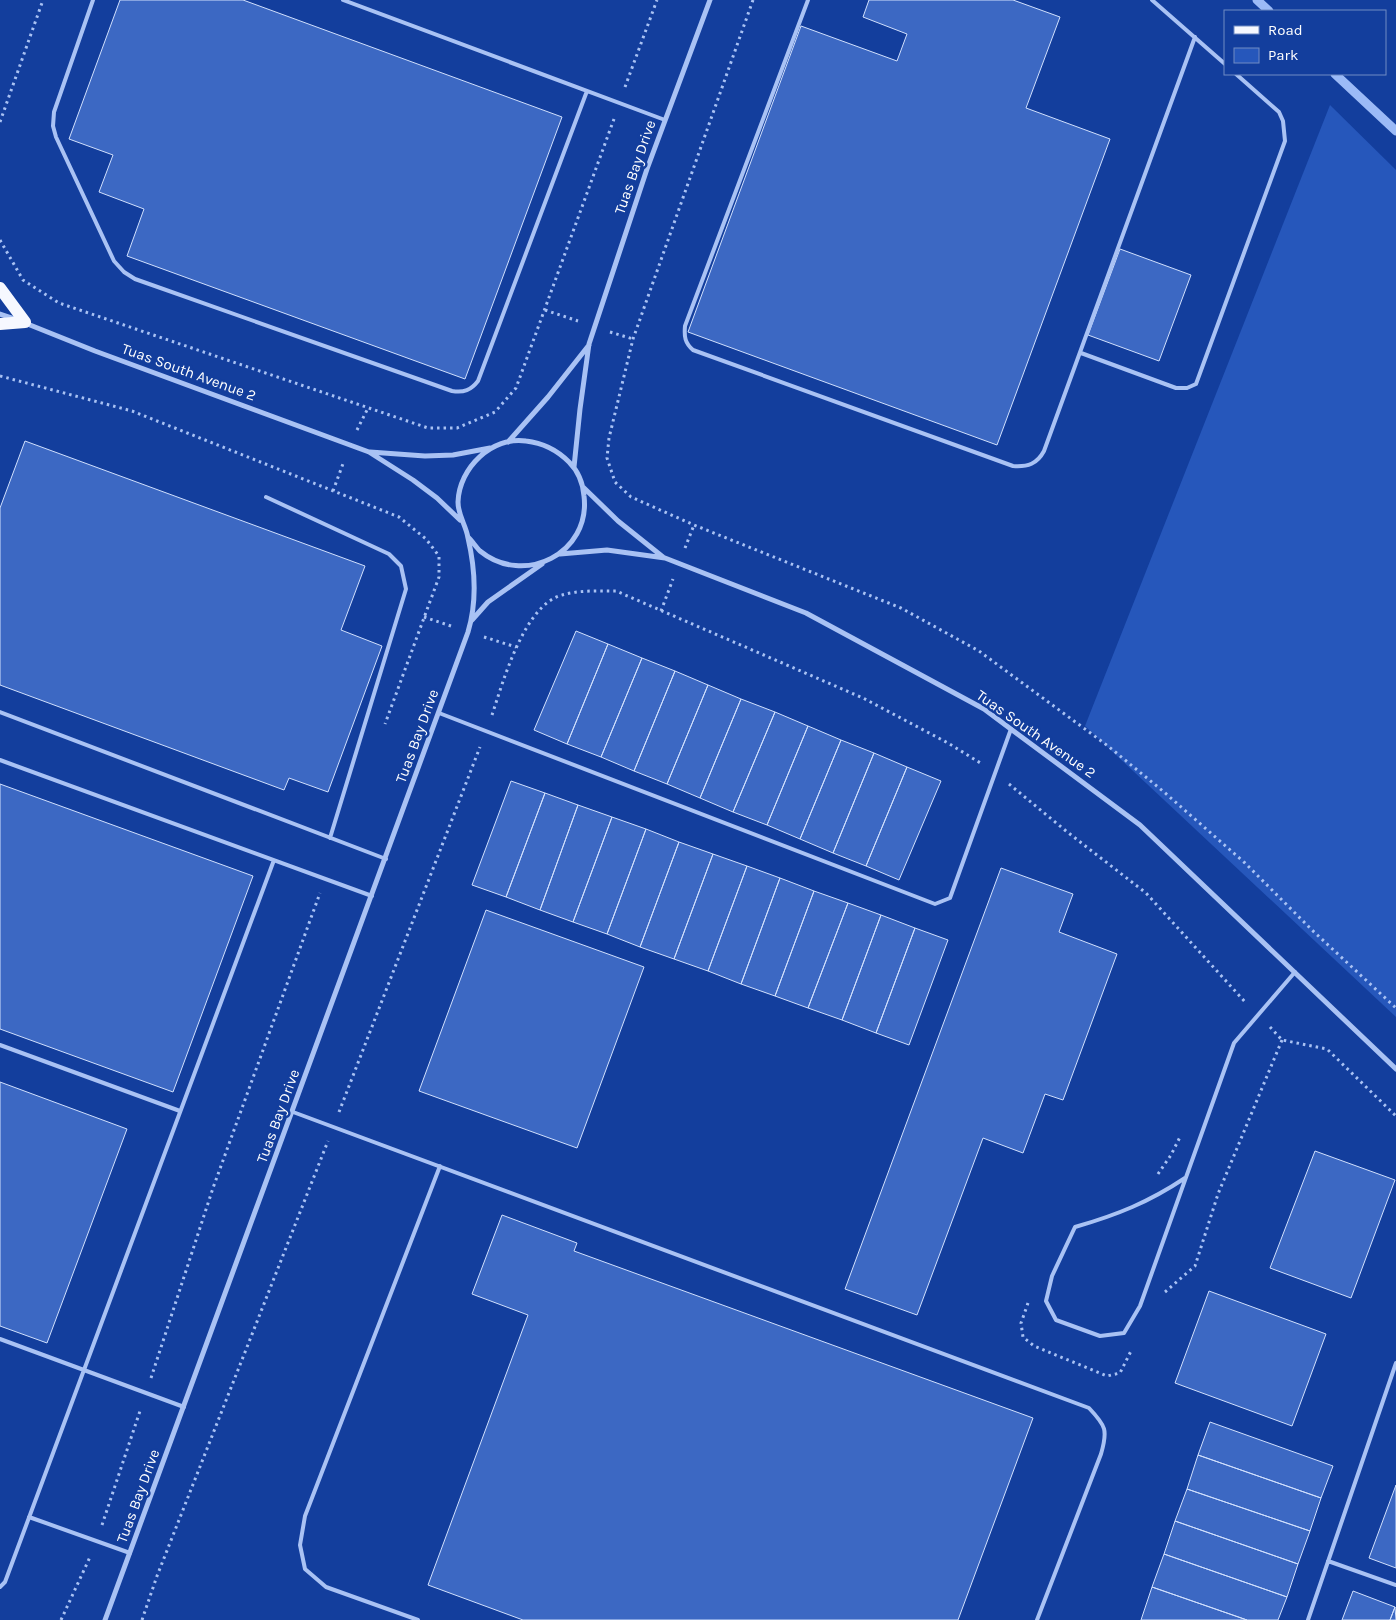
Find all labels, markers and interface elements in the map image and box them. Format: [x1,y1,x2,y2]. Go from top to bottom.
legend [1224,10,1386,75]
text: Road [1268,21,1303,39]
text: Park [1268,46,1298,64]
street label: Tuas Bay Drive [610,118,660,216]
street label: Tuas South Avenue 2 [119,339,259,405]
street label: Tuas South Avenue 2 [973,686,1099,782]
street label: Tuas Bay Drive [392,687,442,785]
street label: Tuas Bay Drive [253,1067,303,1165]
street label: Tuas Bay Drive [113,1447,163,1545]

